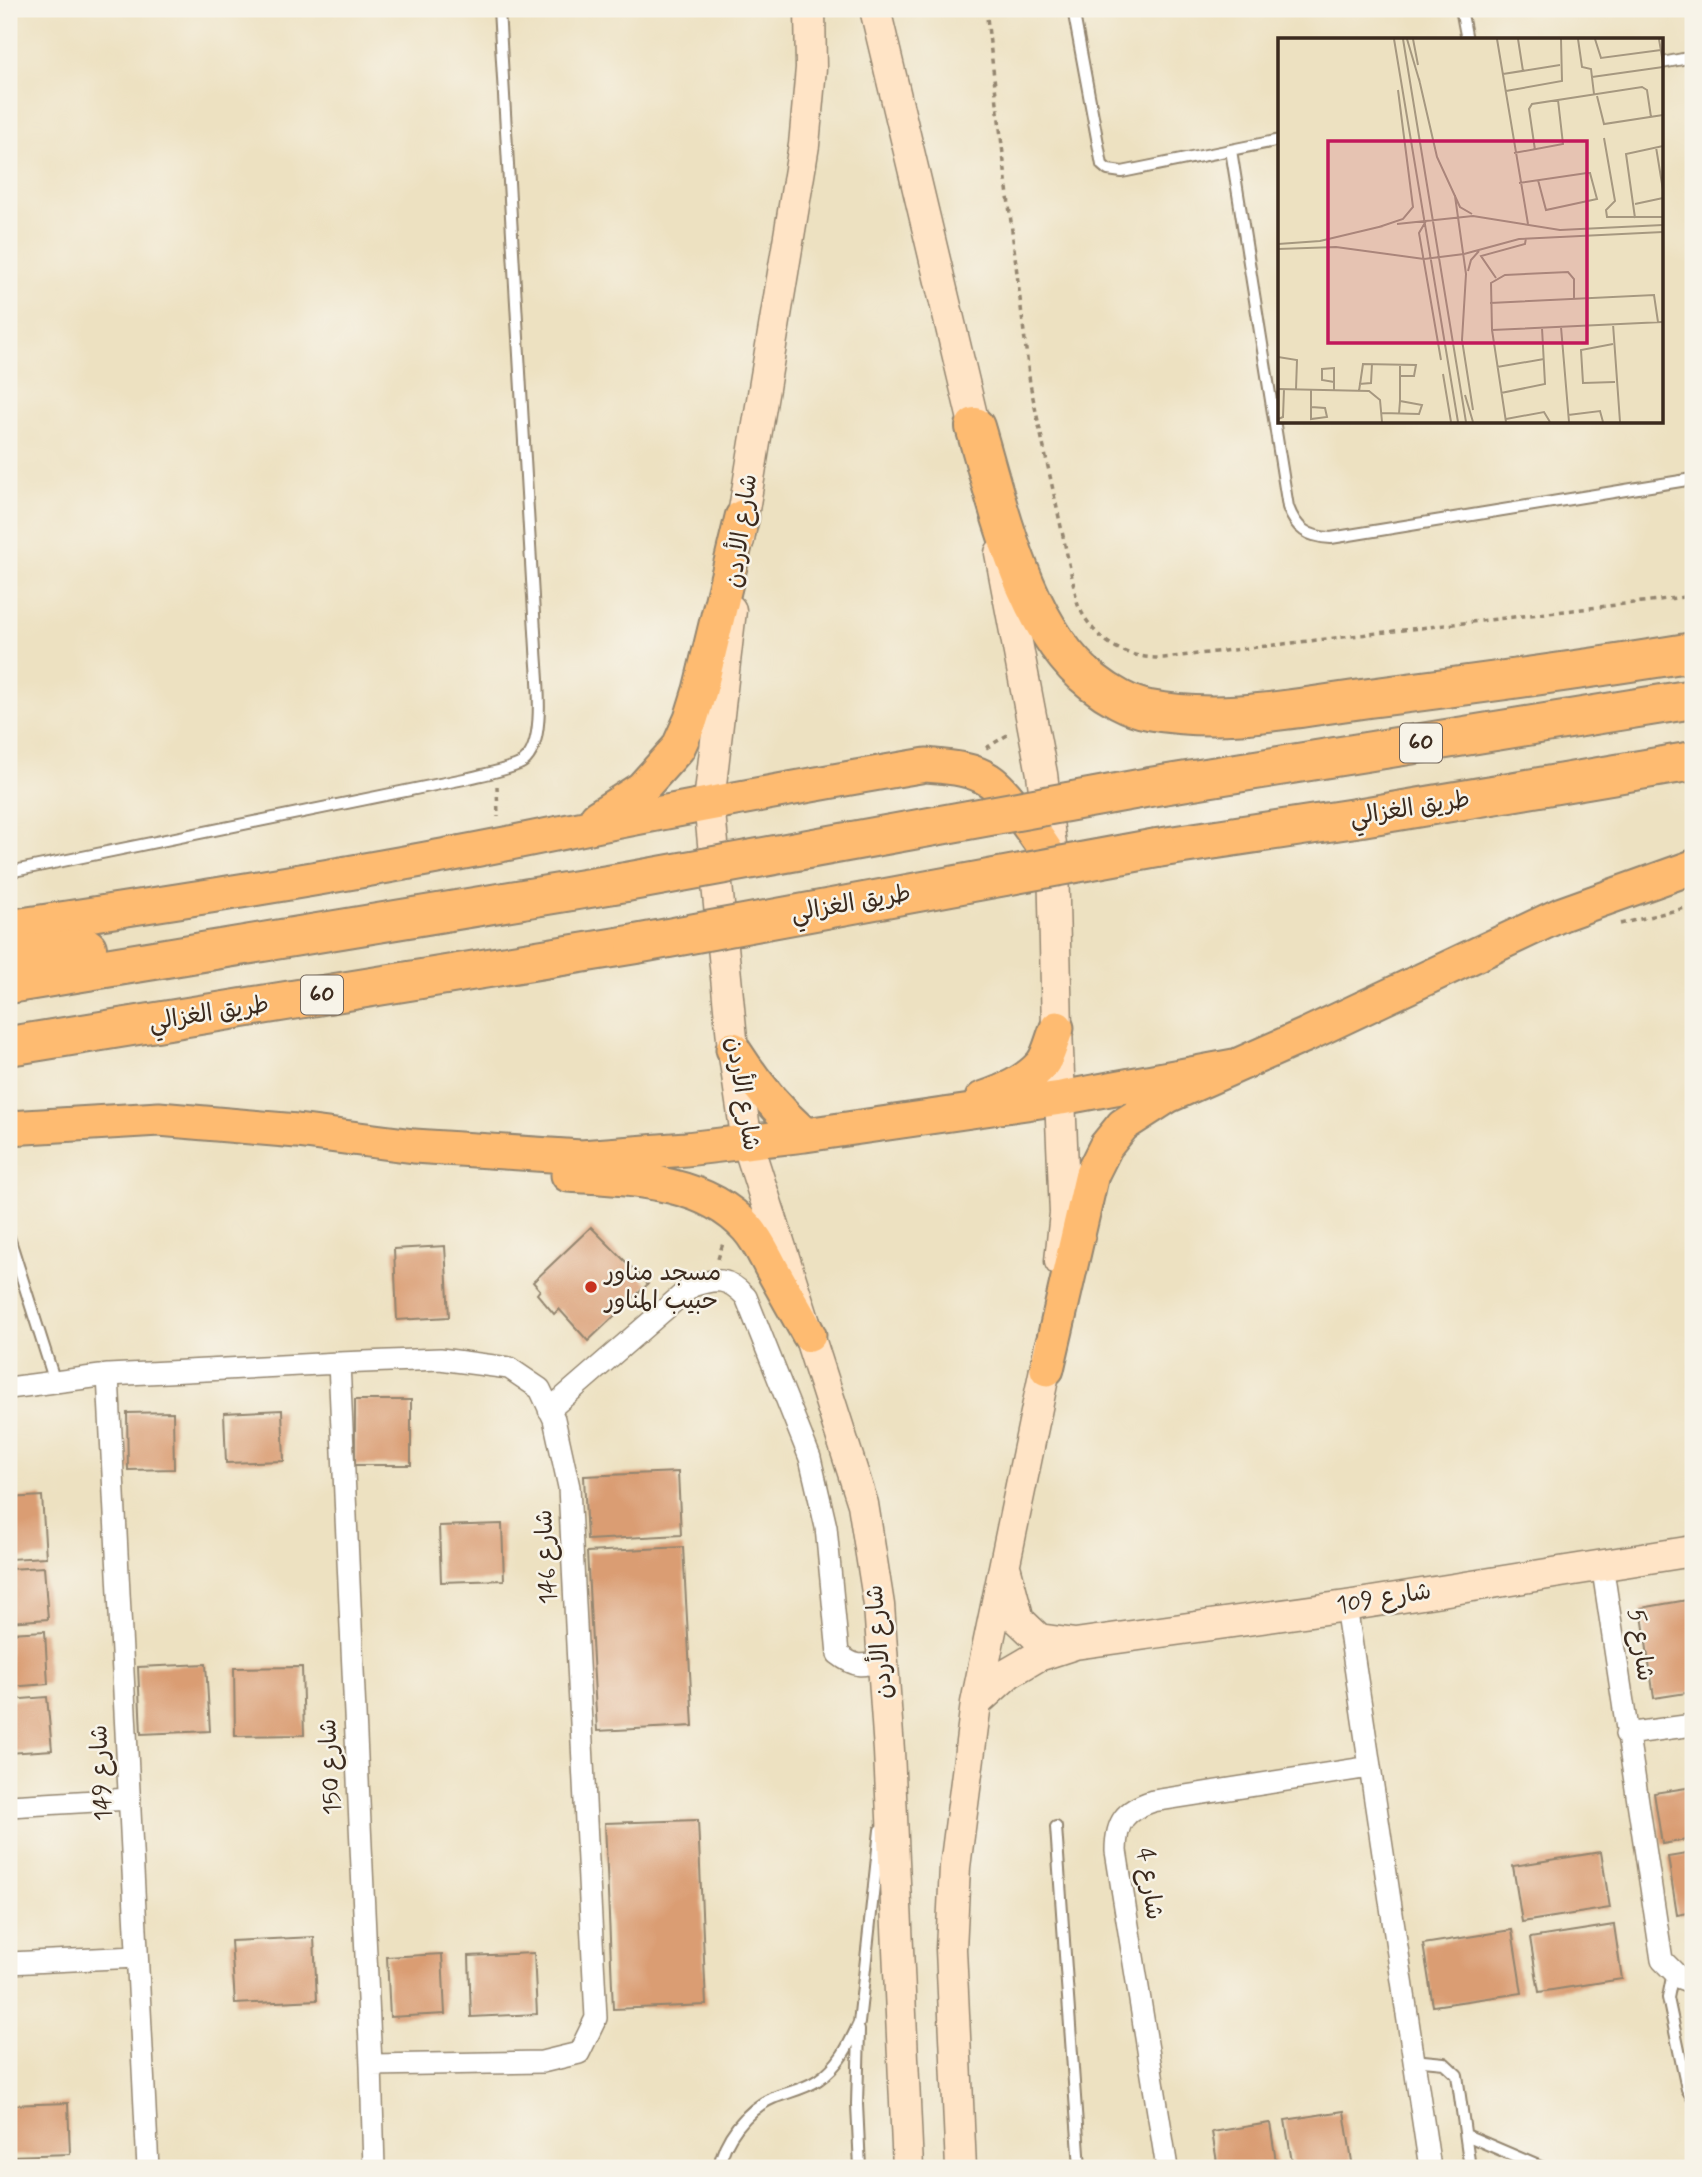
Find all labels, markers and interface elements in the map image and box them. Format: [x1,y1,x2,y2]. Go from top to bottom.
inset map [1278,38,1664,424]
street label: شارع الأردن [716,472,765,590]
road number: 60 [1400,723,1442,762]
street label: طريق الغزالي [1348,784,1473,838]
street label: طريق الغزالي [789,878,914,934]
road number: 60 [301,976,343,1014]
street label: طريق الغزالي [147,989,272,1043]
street label: شارع الأردن [718,1034,769,1153]
place label: مسجد مناور حبيب المناور [603,1258,721,1317]
marker: مسجد مناور حبيب المناور [583,1279,599,1295]
street label: شارع 146 [529,1509,565,1605]
street label: شارع 109 [1334,1576,1434,1622]
street label: شارع الأردن [857,1583,900,1701]
street label: شارع 5 [1620,1607,1660,1683]
street label: شارع 150 [313,1718,349,1816]
street label: شارع 149 [84,1724,120,1822]
street label: شارع 4 [1129,1846,1169,1922]

